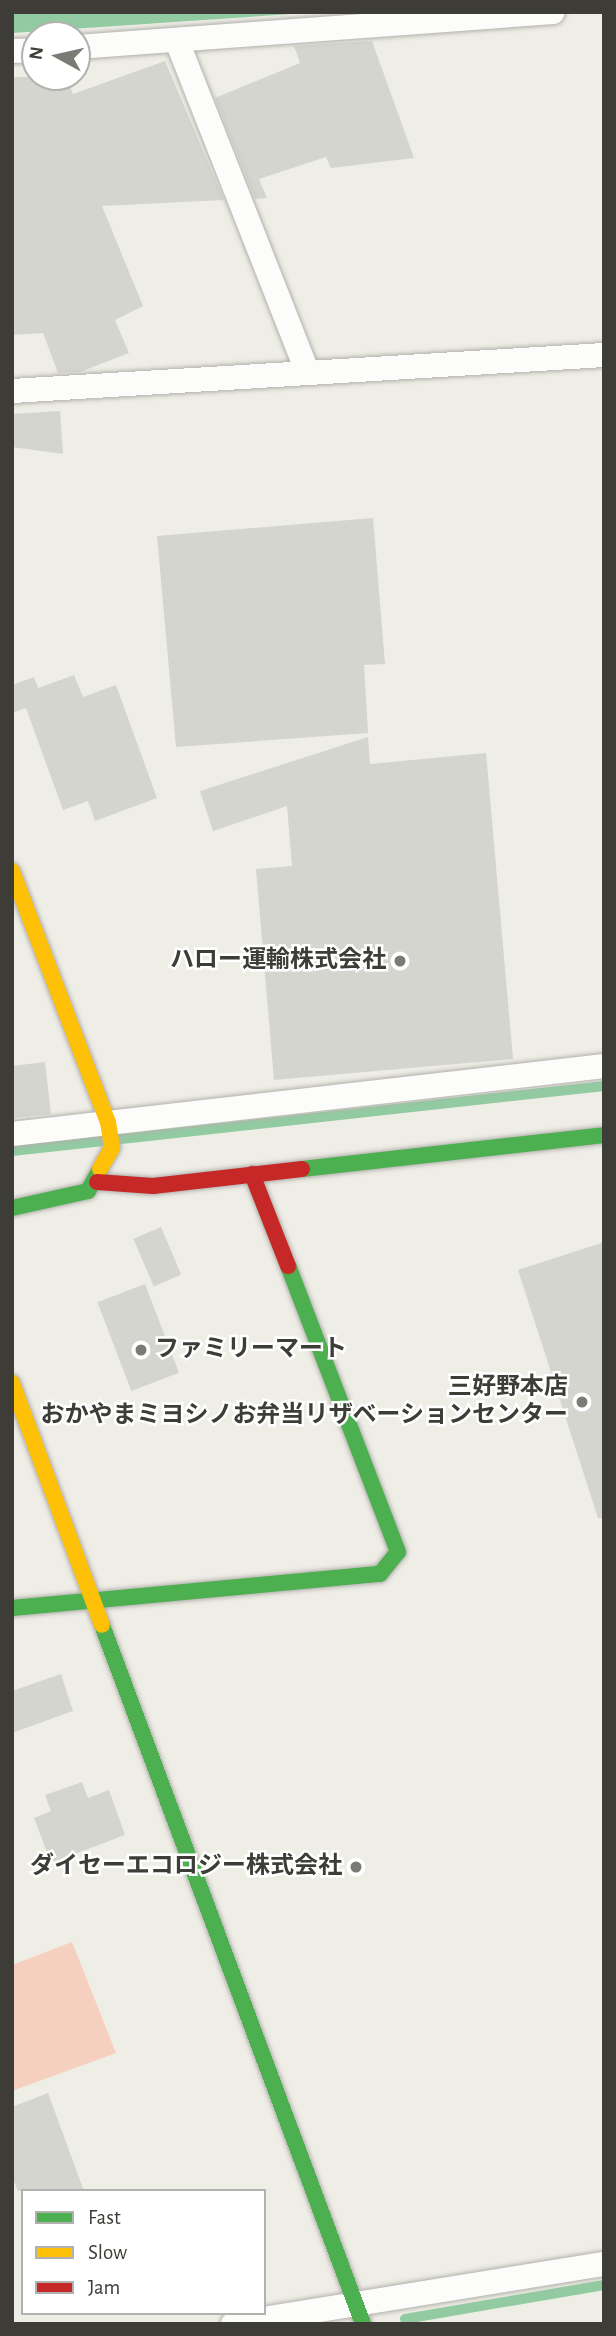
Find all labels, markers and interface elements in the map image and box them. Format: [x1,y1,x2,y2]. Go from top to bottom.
north arrow [21,21,91,91]
text: N [26,45,47,61]
place label: ハロー運輸株式会社 [170,947,386,975]
marker: ハロー運輸株式会社 [392,953,408,969]
place label: ファミリーマート [155,1336,347,1364]
marker: ファミリーマート [133,1342,149,1358]
place label: 三好野本店 おかやまミヨシノお弁当リザベーションセンター [40,1374,568,1430]
marker: 三好野本店 おかやまミヨシノお弁当リザベーションセンター [574,1394,590,1410]
place label: ダイセーエコロジー株式会社 [30,1853,342,1881]
marker: ダイセーエコロジー株式会社 [348,1859,364,1875]
legend [21,2189,266,2315]
text: Fast [88,2207,121,2228]
text: Slow [88,2242,127,2263]
text: Jam [88,2277,120,2298]

